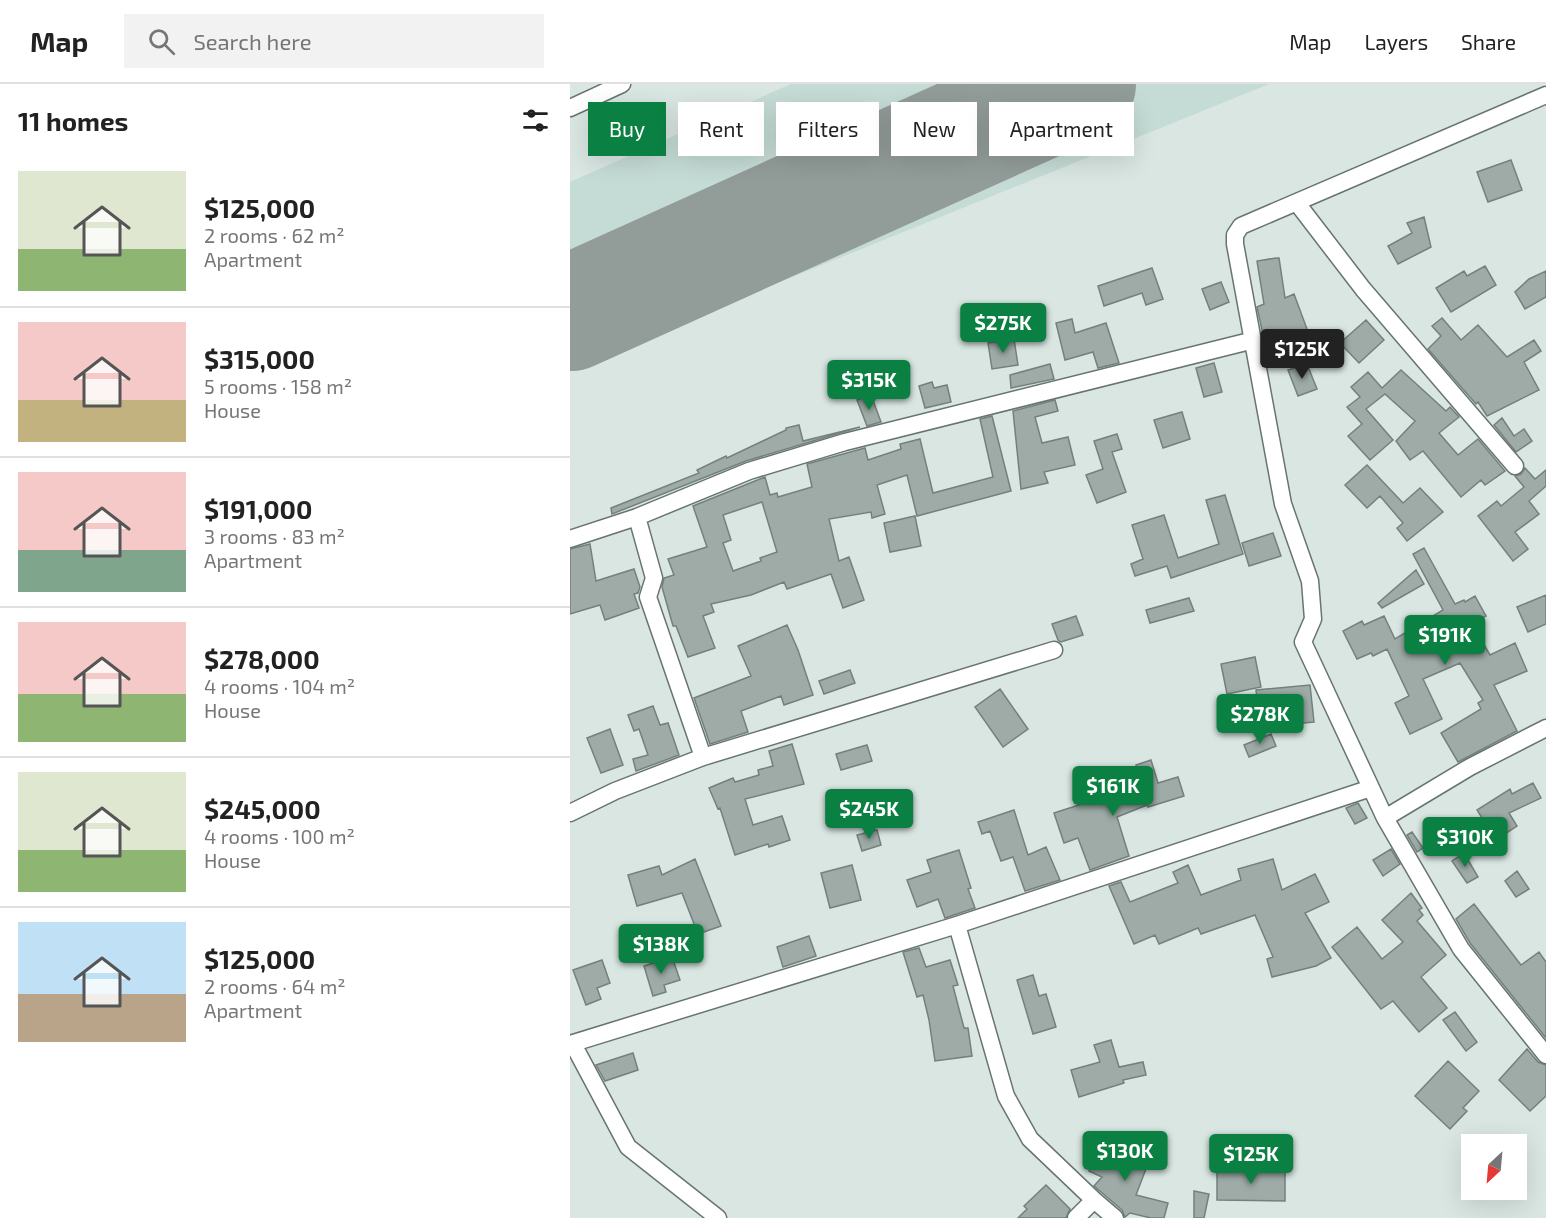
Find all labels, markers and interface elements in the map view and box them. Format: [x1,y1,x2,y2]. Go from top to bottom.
search box [124,14,544,68]
text: Map [30,24,88,58]
icon: search [145,25,178,58]
text: Search here [193,28,312,54]
text: Map [1289,29,1331,54]
text: Layers [1364,29,1428,54]
text: Share [1461,29,1516,54]
chip: Buy [588,102,666,156]
chip: Rent [678,102,764,156]
chip: Filters [776,102,879,156]
chip: New [891,102,977,156]
chip: Apartment [989,102,1134,156]
icon: filters [519,104,552,137]
text: 11 homes [18,105,128,136]
text: $125,000 [204,192,315,223]
icon: home [66,195,138,267]
text: 2 rooms · 62 m² [204,223,344,247]
text: Apartment [204,247,302,271]
pin: $275K [961,303,1045,354]
text: $275K [974,310,1032,334]
pin: $125K [1260,329,1344,380]
text: $125K [1274,336,1330,360]
text: $315,000 [204,343,315,374]
icon: home [66,346,138,418]
pin: $315K [827,360,911,411]
text: $315K [841,367,897,391]
text: 5 rooms · 158 m² [204,374,352,398]
text: House [204,398,261,422]
text: $191,000 [204,493,312,524]
icon: home [66,496,138,568]
text: 3 rooms · 83 m² [204,524,345,548]
text: Apartment [204,548,302,572]
pin: $191K [1403,615,1487,666]
text: $191K [1418,622,1472,646]
text: $278,000 [204,643,320,674]
icon: home [66,646,138,718]
text: 4 rooms · 104 m² [204,674,355,698]
pin: $278K [1218,694,1302,745]
text: House [204,698,261,722]
text: $278K [1231,701,1289,725]
pin: $161K [1071,766,1155,817]
text: $161K [1086,773,1140,797]
pin: $245K [827,789,911,840]
text: $245,000 [204,793,321,824]
icon: home [66,796,138,868]
text: $245K [839,796,899,820]
pin: $310K [1423,817,1507,868]
text: 4 rooms · 100 m² [204,824,355,848]
text: $310K [1437,824,1493,848]
text: House [204,848,261,872]
pin: $138K [619,924,703,975]
text: $138K [633,931,689,955]
text: $125,000 [204,943,315,974]
icon: home [66,946,138,1018]
text: 2 rooms · 64 m² [204,974,346,998]
text: Apartment [204,998,302,1022]
pin: $130K [1083,1131,1167,1182]
pin: $125K [1209,1134,1293,1185]
north arrow [1461,1134,1527,1200]
map controls [1461,1134,1527,1200]
text: $130K [1097,1138,1153,1162]
text: $125K [1223,1141,1279,1165]

